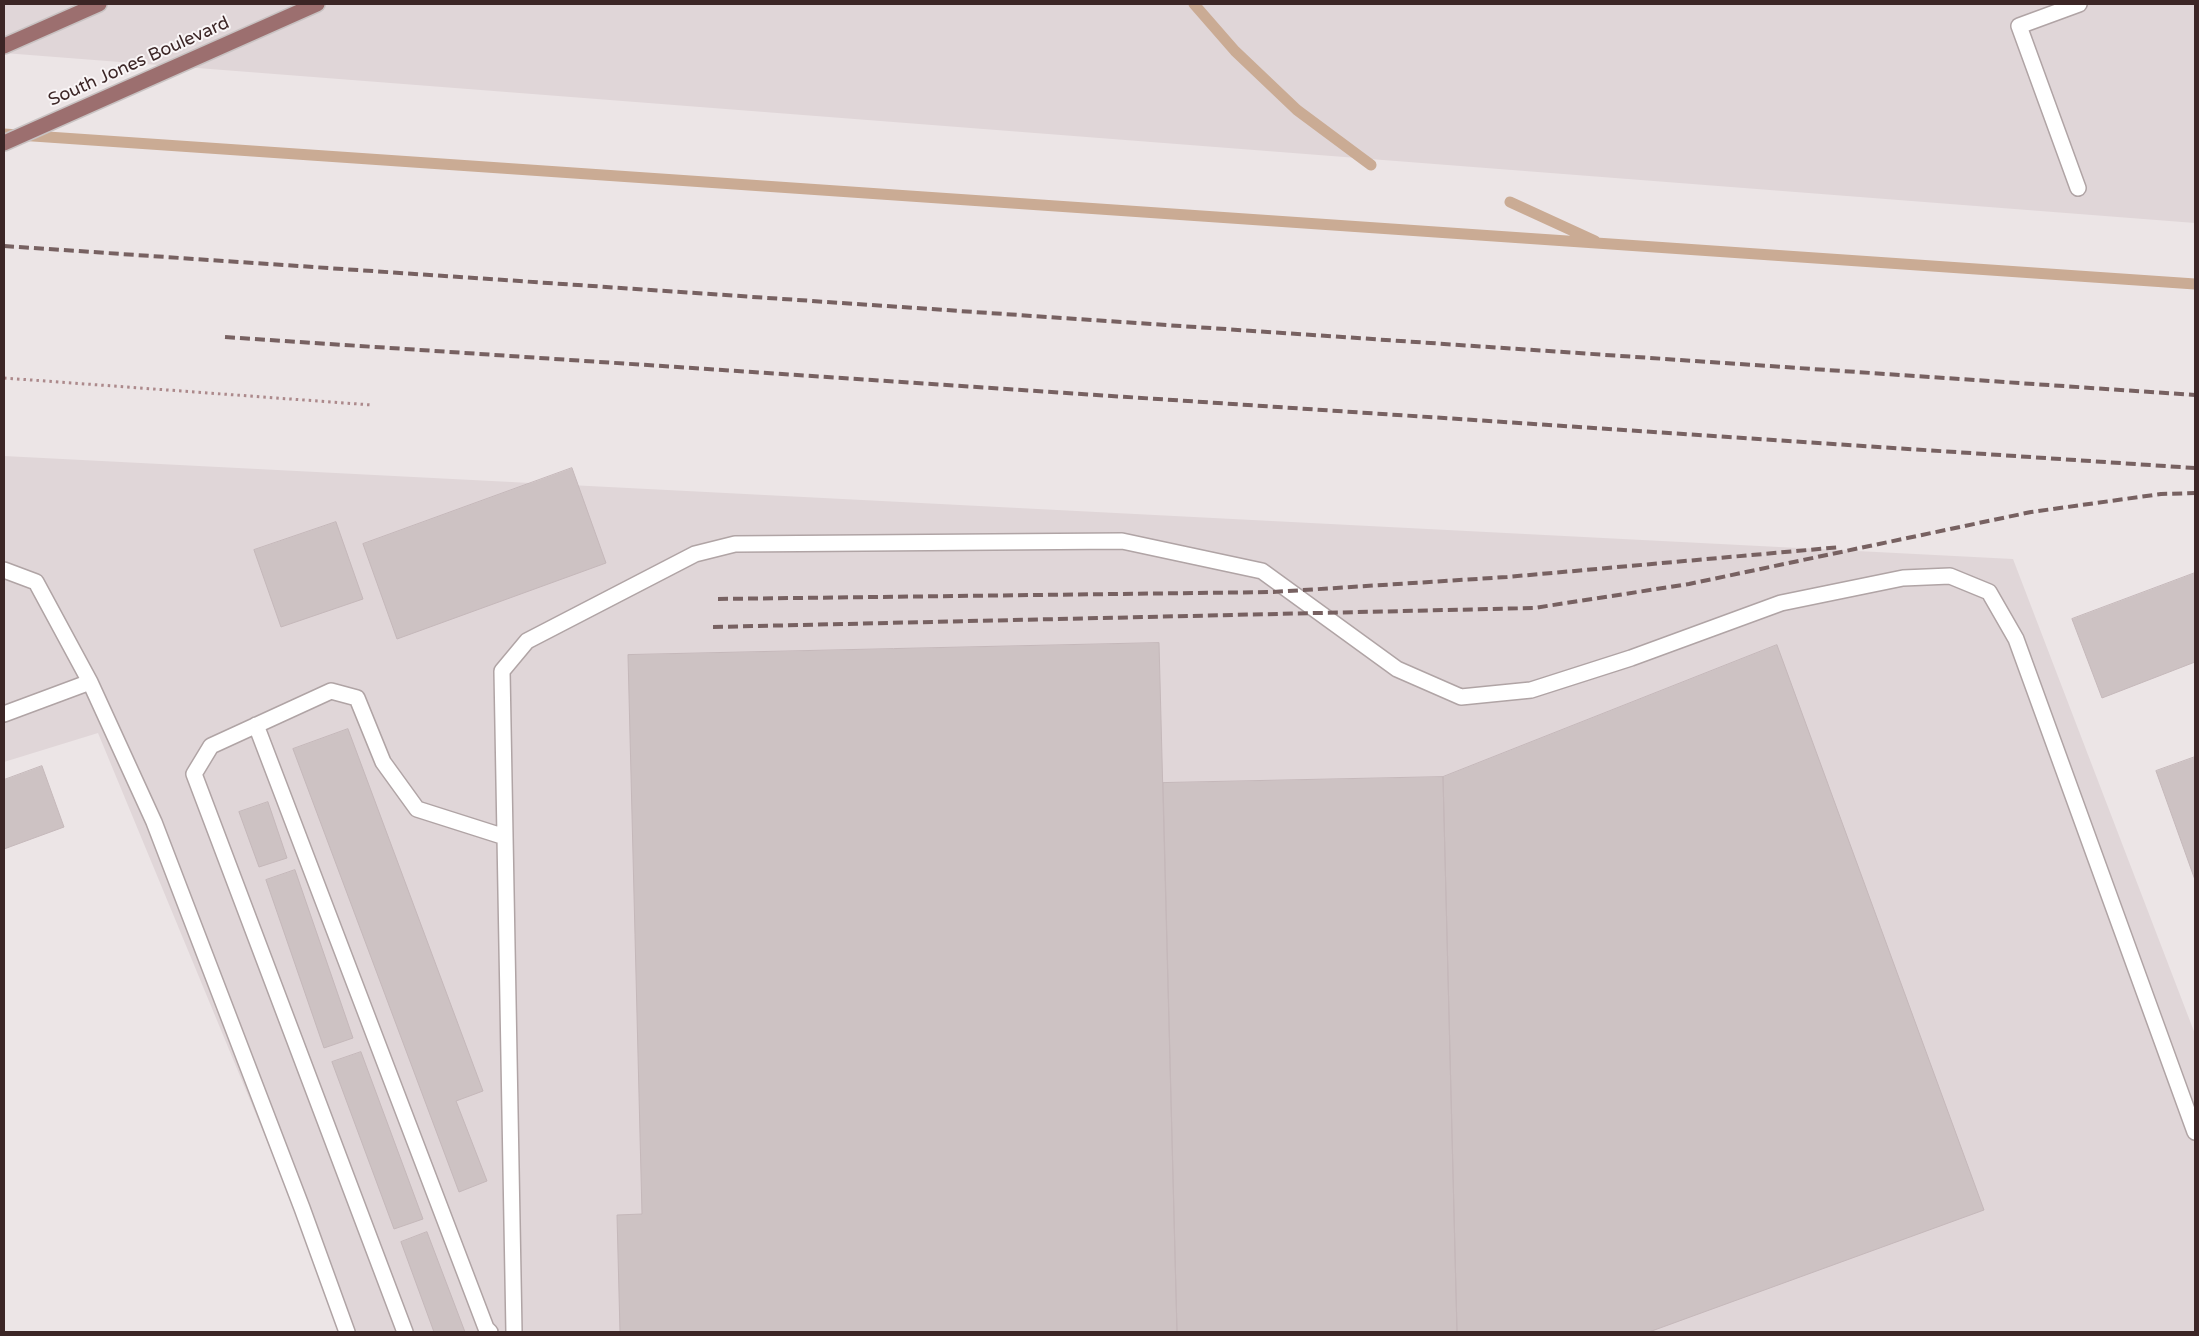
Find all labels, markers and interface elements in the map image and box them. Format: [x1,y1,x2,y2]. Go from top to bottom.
street label: South Jones Boulevard [45,12,233,112]

